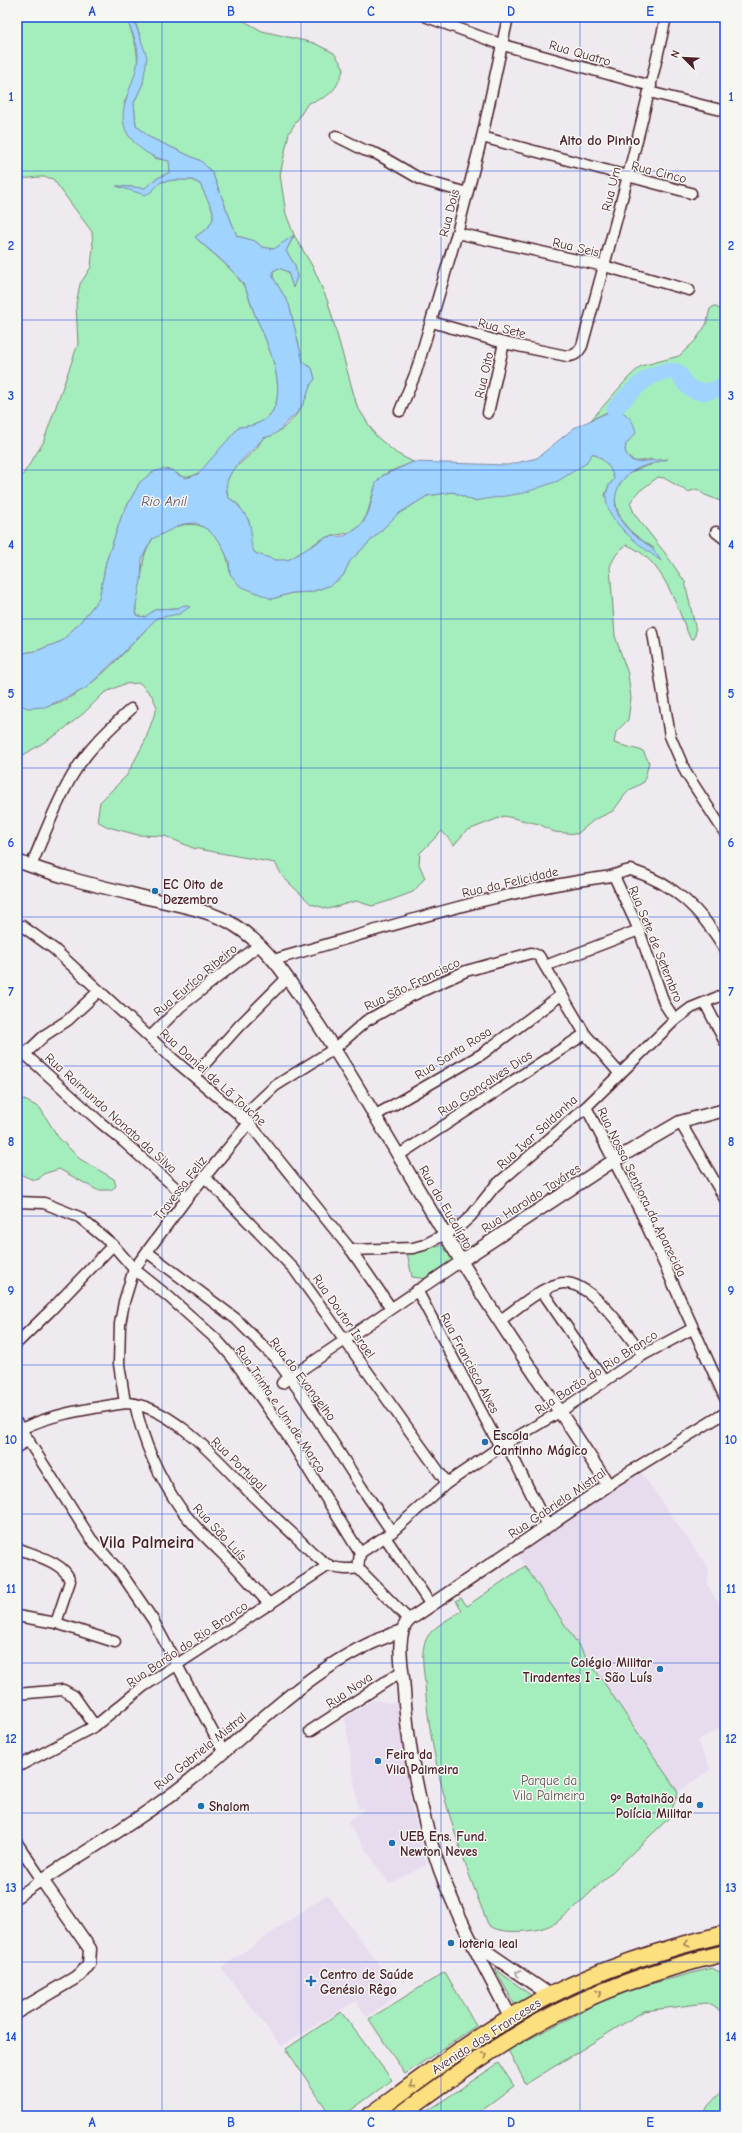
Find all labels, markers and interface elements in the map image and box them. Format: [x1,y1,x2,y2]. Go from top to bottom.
text: A [88,4,96,19]
text: B [227,4,235,19]
text: C [367,4,375,19]
text: D [507,4,515,19]
text: E [646,4,654,19]
street label: Rua Quatro [547,37,613,69]
north arrow [664,38,704,78]
text: N [668,48,683,60]
text: 1 [8,89,14,104]
text: 1 [728,89,734,104]
district label: Alto do Pinho [560,132,640,149]
street label: Rua Cinco [630,158,688,186]
street label: Rua Um [598,165,624,213]
street label: Rua Dois [436,187,462,239]
street label: Rua Seis [551,234,601,260]
text: 2 [8,238,14,253]
text: 2 [728,238,734,253]
street label: Rua Sete [476,315,528,341]
street label: Rua Oito [471,350,497,400]
text: 3 [8,388,14,403]
text: 3 [728,388,734,403]
water label: Rio Anil [141,493,188,510]
text: 4 [8,537,14,552]
text: 4 [728,537,734,552]
text: 5 [8,686,15,701]
text: 5 [728,686,735,701]
text: 6 [8,835,15,850]
text: 6 [728,835,735,850]
street label: Rua da Felicidade [460,863,560,900]
place label: EC Oito de Dezembro [163,877,224,907]
street label: Rua Sete de Setembro [626,884,686,1004]
marker: EC Oito de Dezembro [150,886,160,896]
street label: Rua Euríco Ribeiro [150,941,240,1019]
street label: Rua São Francisco [362,954,462,1014]
text: 7 [8,984,14,999]
text: 7 [728,984,734,999]
street label: Rua Santa Rosa [412,1023,494,1083]
street label: Rua Daniel de Lã Touche [157,1025,270,1129]
street label: Rua Gonçalves Dias [435,1047,535,1119]
street label: Rua Raimundo Nonato da Silva [42,1050,180,1176]
street label: Rua Ivar Saldanha [494,1092,580,1172]
street label: Rua Nossa Senhora da Aparecida [594,1105,690,1279]
text: 8 [8,1134,14,1149]
text: 8 [728,1134,734,1149]
street label: Travessa Feliz [150,1153,210,1223]
street label: Rua Haroldo Taváres [479,1160,583,1236]
street label: Rua do Eucalípto [416,1163,476,1251]
street label: Rua Doutor Israel [310,1271,378,1361]
text: 9 [8,1283,15,1298]
text: 9 [728,1283,735,1298]
street label: Rua Francisco Alves [437,1310,503,1416]
street label: Rua Barão do Rio Branco [532,1327,660,1417]
street label: Rua do Evangelho [267,1334,339,1424]
street label: Rua Trinta e Um de Março [233,1343,329,1476]
place label: Escola Cantinho Mágico [493,1428,588,1458]
text: 10 [5,1432,17,1447]
text: 10 [725,1432,737,1447]
street label: Rua Portugal [208,1434,270,1494]
marker: Escola Cantinho Mágico [480,1437,490,1447]
street label: Rua Gabriela Mistral [505,1465,609,1541]
street label: Rua São Luís [190,1501,250,1563]
district label: Vila Palmeira [99,1533,195,1552]
text: 11 [6,1581,16,1596]
text: 11 [726,1581,736,1596]
street label: Rua Barão do Rio Branco [124,1598,251,1690]
place label: Colégio Militar Tiradentes I - São Luís [523,1655,653,1685]
marker: Colégio Militar Tiradentes I - São Luís [655,1664,665,1674]
street label: Rua Nova [323,1669,375,1711]
street label: Rua Gabriela Mistral [151,1709,249,1793]
text: 12 [5,1731,17,1746]
text: 12 [725,1731,737,1746]
place label: Feira da Vila Palmeira [386,1747,459,1777]
marker: Feira da Vila Palmeira [373,1756,383,1766]
park label: Parque da Vila Palmeira [513,1773,585,1803]
place label: 9º Batalhão da Polícia Militar [610,1791,693,1821]
place label: Shalom [209,1799,250,1814]
marker: 9º Batalhão da Polícia Militar [695,1800,705,1810]
marker: Shalom [196,1801,206,1811]
place label: UEB Ens. Fund. Newton Neves [400,1829,487,1859]
marker: UEB Ens. Fund. Newton Neves [387,1838,397,1848]
text: 13 [5,1880,17,1895]
text: 13 [725,1880,737,1895]
place label: loteria leal [459,1936,518,1951]
marker: loteria leal [446,1938,456,1948]
one-way arrow [684,1939,691,1948]
place label: Centro de Saúde Genésio Rêgo [320,1967,414,1997]
one-way arrow [516,1971,523,1978]
marker: Centro de Saúde Genésio Rêgo [305,1975,317,1987]
one-way arrow [595,1990,603,1998]
street label: Avenida dos Franceses [429,1995,543,2077]
text: 14 [5,2029,17,2044]
text: 14 [725,2029,737,2044]
one-way arrow [481,2052,488,2059]
one-way arrow [410,2080,417,2087]
text: A [88,2115,96,2130]
text: B [227,2115,235,2130]
text: C [367,2115,375,2130]
text: D [507,2115,515,2130]
text: E [646,2115,654,2130]

